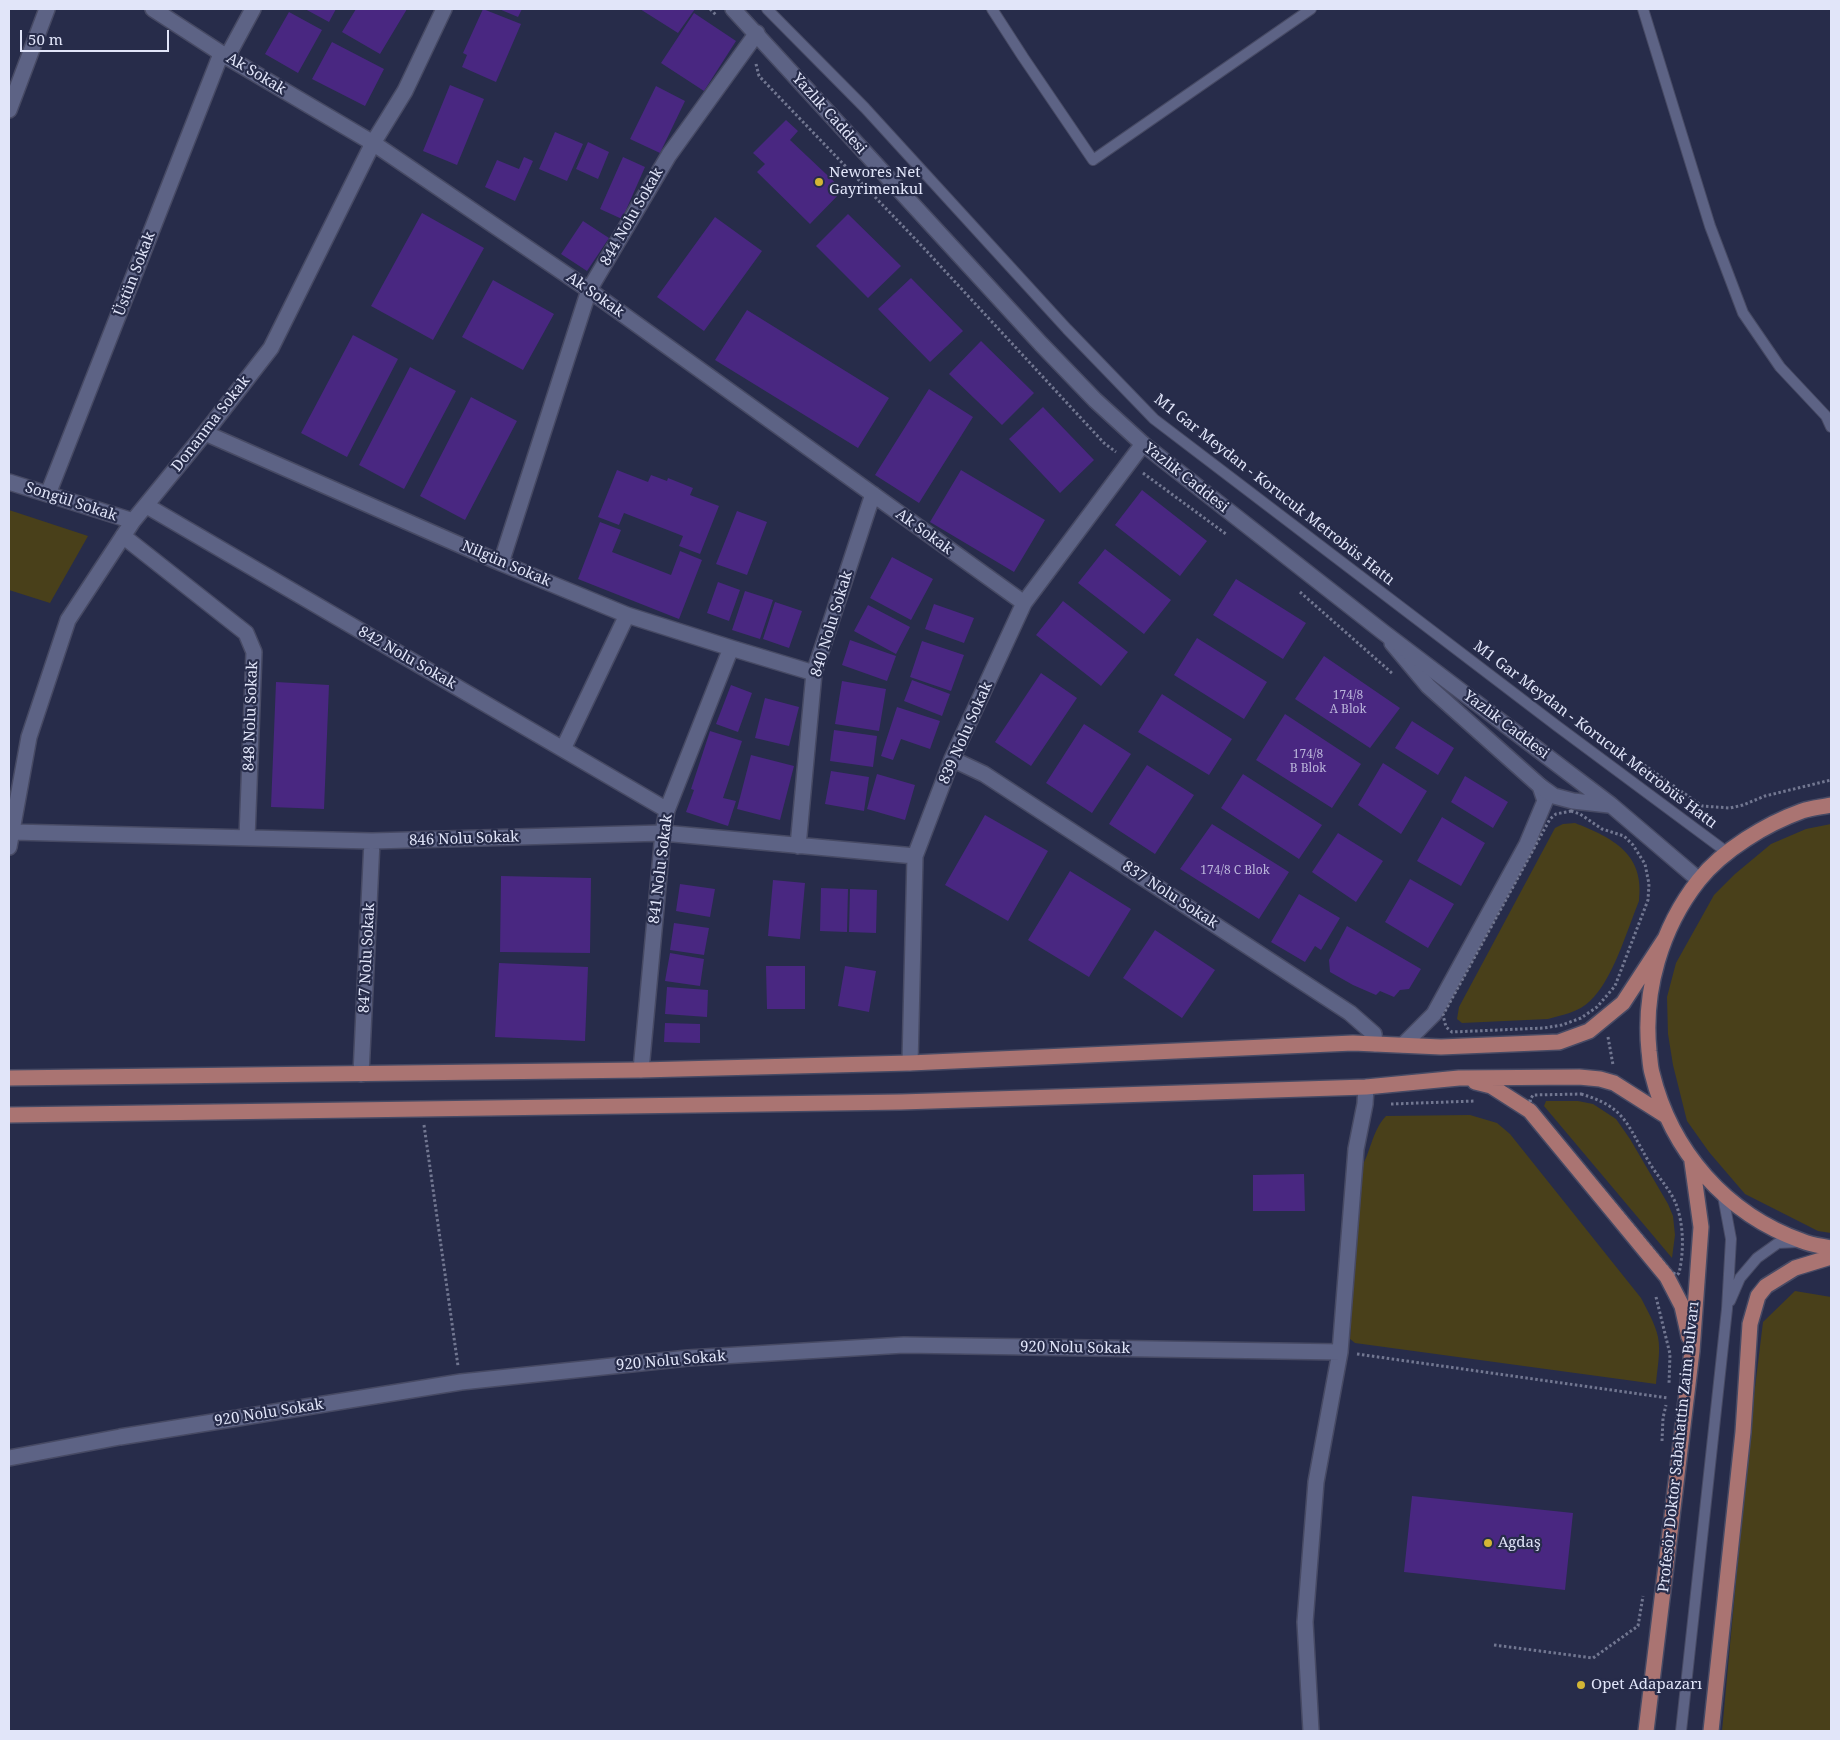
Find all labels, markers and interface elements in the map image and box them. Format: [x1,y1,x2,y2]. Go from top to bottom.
scale bar [22,20,171,52]
text: 50 m [28,29,63,49]
street label: Ak Sokak [223,49,289,99]
street label: Yazlık Caddesi [788,70,870,158]
place label: Newores Net Gayrimenkul [829,164,923,199]
street label: 844 Nolu Sokak [597,165,667,269]
marker: Newores Net Gayrimenkul [813,176,825,188]
street label: Üstün Sokak [111,229,159,319]
street label: Ak Sokak [563,269,627,321]
street label: Donanma Sokak [168,372,254,476]
street label: M1 Gar Meydan - Korucuk Metrobüs Hattı [1150,391,1398,589]
street label: Yazlık Caddesi [1140,439,1232,517]
street label: Songül Sokak [23,479,119,525]
street label: Ak Sokak [892,505,956,559]
street label: Nilgün Sokak [459,537,553,591]
street label: 840 Nolu Sokak [807,569,857,679]
street label: 842 Nolu Sokak [355,623,459,693]
street label: M1 Gar Meydan - Korucuk Metrobüs Hattı [1470,638,1720,832]
street label: 848 Nolu Sokak [240,661,262,771]
street label: 839 Nolu Sokak [935,679,997,787]
street label: Yazlık Caddesi [1460,687,1552,763]
house number: 174/8 A Blok [1329,689,1367,717]
house number: 174/8 B Blok [1290,748,1326,776]
street label: 841 Nolu Sokak [645,813,677,925]
street label: 846 Nolu Sokak [409,828,519,850]
street label: 837 Nolu Sokak [1119,857,1221,933]
house number: 174/8 C Blok [1200,864,1270,878]
street label: 847 Nolu Sokak [355,903,379,1013]
street label: Profesör Doktor Sabahattin Zaim Bulvarı [1655,1301,1703,1593]
street label: 920 Nolu Sokak [1020,1338,1130,1358]
street label: 920 Nolu Sokak [615,1347,727,1375]
street label: 920 Nolu Sokak [213,1396,325,1430]
place label: Agdaş [1498,1534,1541,1552]
marker: Agdaş [1482,1537,1494,1549]
place label: Opet Adapazarı [1591,1676,1702,1694]
marker: Opet Adapazarı [1575,1679,1587,1691]

